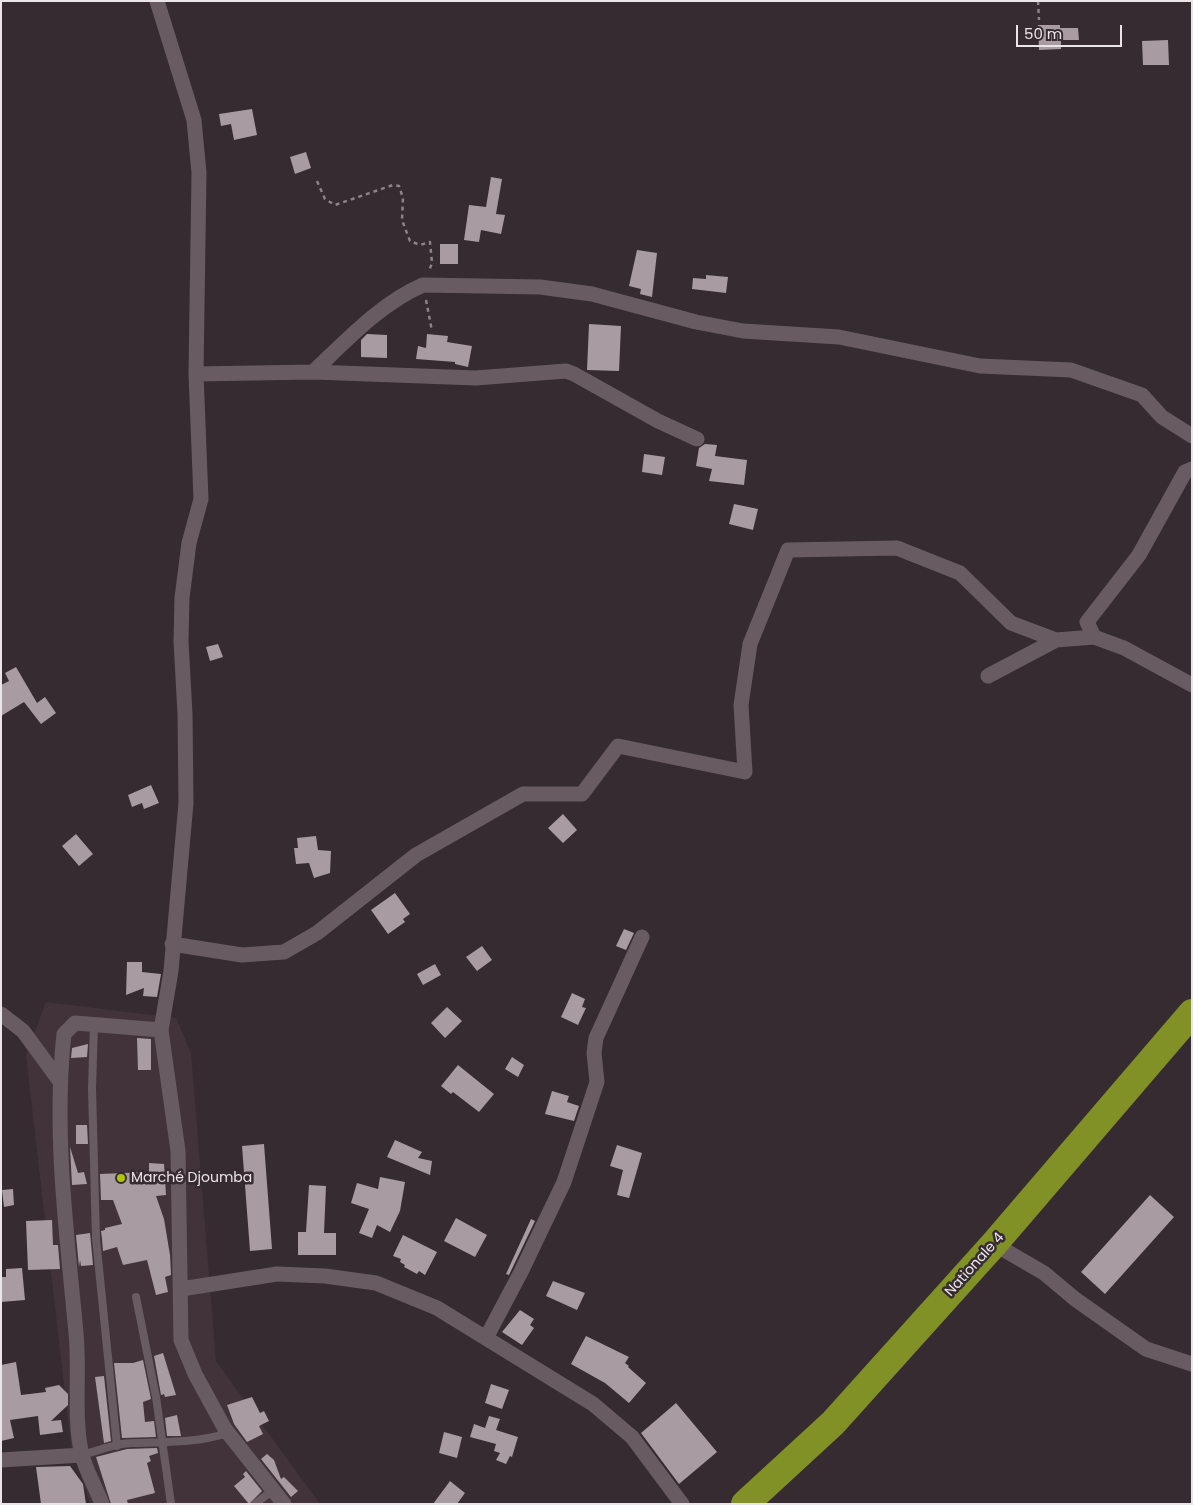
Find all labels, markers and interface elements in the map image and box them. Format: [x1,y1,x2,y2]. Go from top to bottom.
scale bar [1018,15,1124,47]
text: 50 m [1024,23,1062,44]
place label: Marché Djoumba [131,1170,252,1186]
marker: Marché Djoumba [115,1172,127,1184]
street label: Nationale 4 [942,1230,1008,1300]

